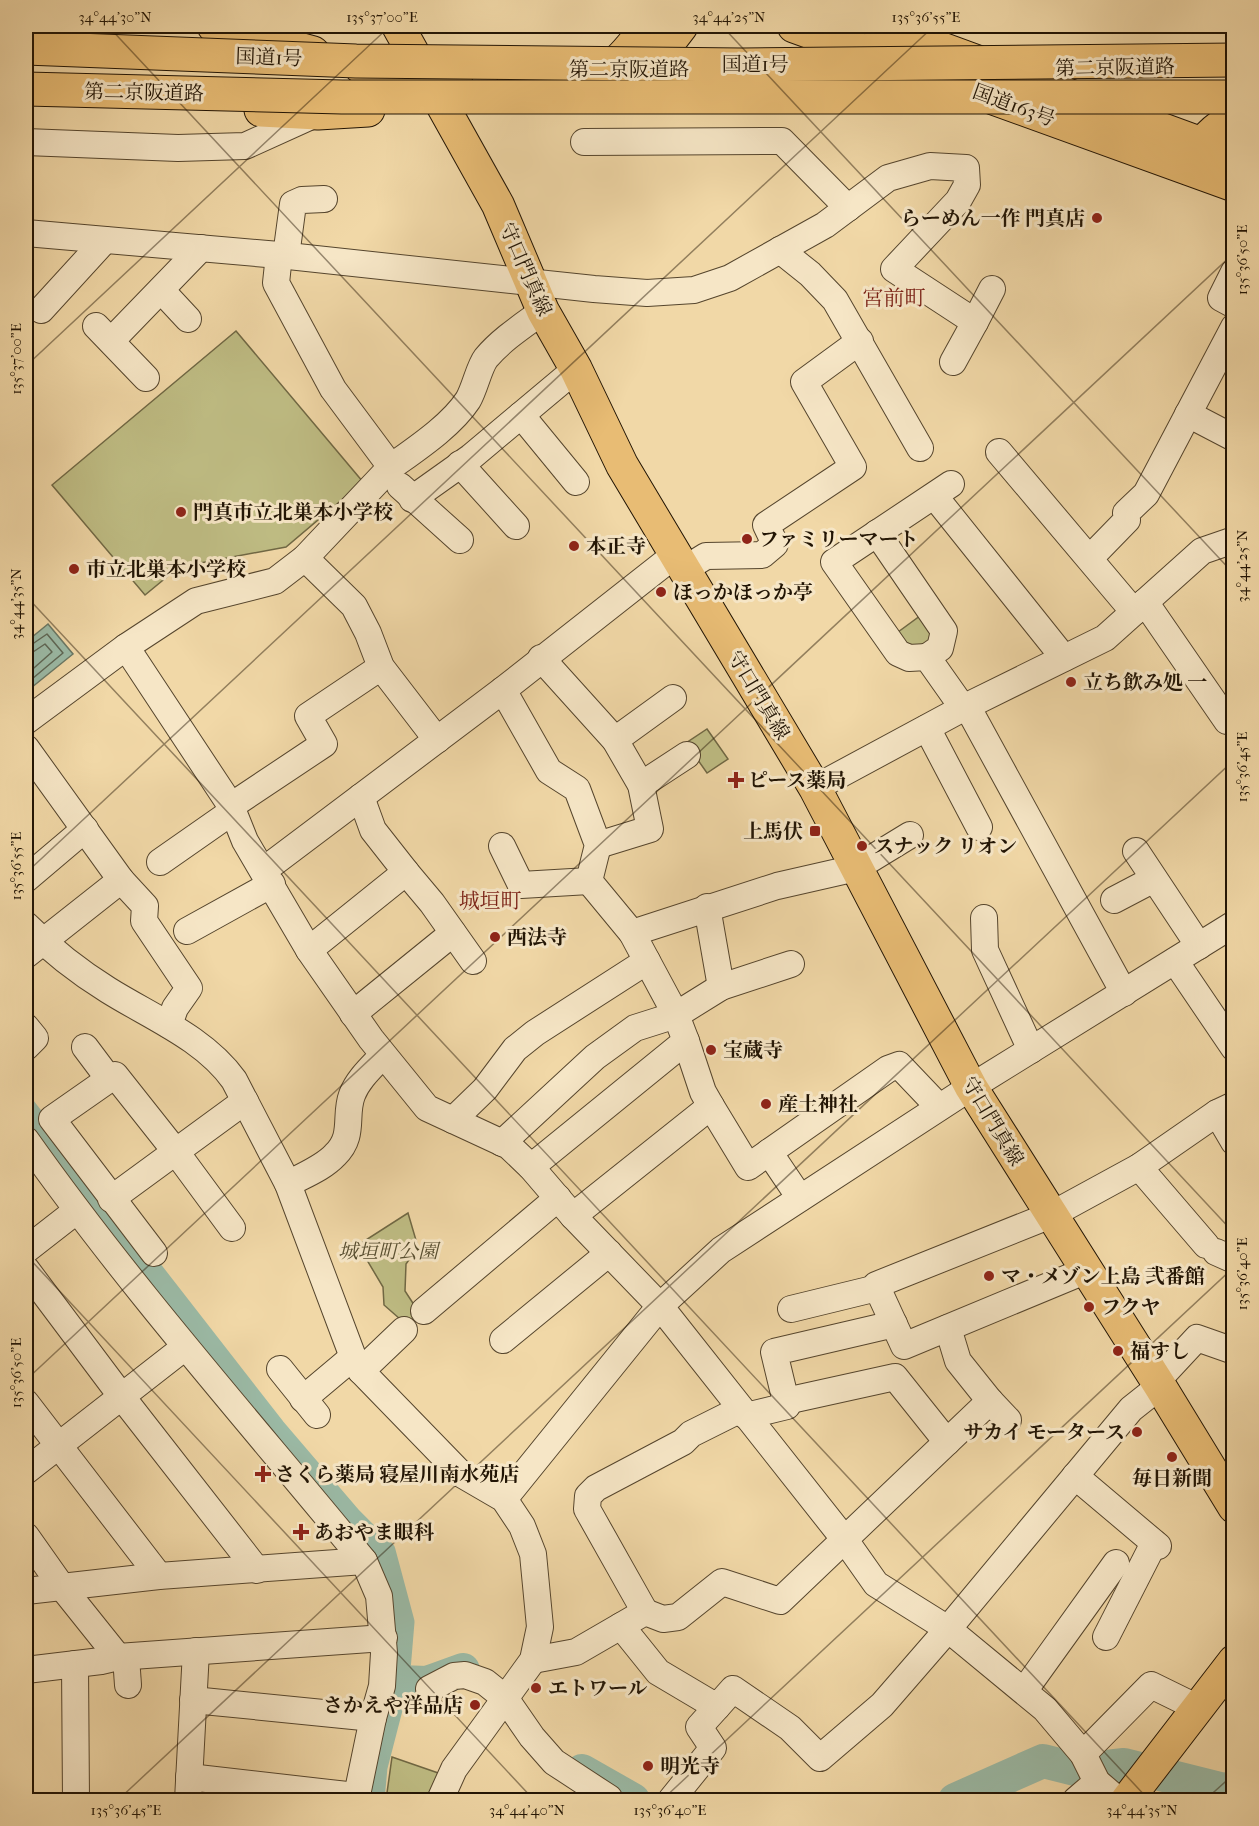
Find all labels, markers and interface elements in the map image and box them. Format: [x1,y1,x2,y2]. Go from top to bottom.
text: 34°44'30"N [78,8,152,26]
text: 135°37'00"E [346,8,418,26]
text: 34°44'25"N [693,8,766,26]
text: 135°36'55"E [892,8,960,26]
street label: 国道1号 [235,45,303,70]
street label: 国道1号 [721,53,789,76]
street label: 第二京阪道路 [1055,55,1175,80]
street label: 第二京阪道路 [569,58,689,81]
street label: 第二京阪道路 [84,80,204,105]
street label: 国道163号 [969,80,1058,131]
place label: らーめん一作 門真店 [901,207,1085,230]
marker: らーめん一作 門真店 [1090,211,1104,225]
street label: 守口門真線 [495,219,556,320]
text: 135°36'50"E [1233,225,1251,295]
district label: 宮前町 [863,286,926,310]
text: 135°37'00"E [7,323,25,395]
place label: 門真市立北巣本小学校 [193,501,393,524]
marker: 門真市立北巣本小学校 [174,505,188,519]
place label: ファミリーマート [759,528,919,551]
text: 34°44'25"N [1233,529,1251,602]
marker: ファミリーマート [740,532,754,546]
place label: 本正寺 [586,535,646,558]
marker: 本正寺 [567,539,581,553]
place label: 市立北巣本小学校 [86,558,246,581]
marker: 市立北巣本小学校 [67,562,81,576]
text: 34°44'35"N [7,568,25,640]
place label: ほっかほっか亭 [673,581,813,604]
marker: ほっかほっか亭 [654,585,668,599]
street label: 守口門真線 [723,646,794,744]
place label: 立ち飲み処 一 [1083,671,1207,694]
marker: 立ち飲み処 一 [1064,675,1078,689]
text: 135°36'45"E [1233,732,1251,802]
place label: ピース薬局 [748,769,846,792]
marker: ピース薬局 [729,773,743,787]
place label: 上馬伏 [743,820,803,843]
marker: 上馬伏 [808,824,822,838]
text: 135°36'55"E [7,832,25,900]
place label: スナック リオン [874,835,1017,858]
marker: スナック リオン [855,839,869,853]
district label: 城垣町 [459,889,522,913]
place label: 西法寺 [507,926,567,949]
marker: 西法寺 [488,930,502,944]
place label: 宝蔵寺 [723,1039,783,1062]
marker: 宝蔵寺 [704,1043,718,1057]
street label: 守口門真線 [957,1072,1028,1170]
place label: 産土神社 [778,1093,858,1116]
marker: 産土神社 [759,1097,773,1111]
text: 135°36'40"E [1233,1237,1251,1311]
park label: 城垣町公園 [338,1240,441,1263]
place label: マ・メゾン上島 弐番館 [1001,1265,1205,1288]
marker: マ・メゾン上島 弐番館 [982,1269,996,1283]
place label: フクヤ [1101,1296,1160,1319]
marker: フクヤ [1082,1300,1096,1314]
text: 135°36'50"E [7,1338,25,1408]
place label: 福すし [1130,1340,1190,1363]
marker: 福すし [1111,1344,1125,1358]
place label: サカイ モータース [964,1421,1125,1444]
marker: サカイ モータース [1130,1425,1144,1439]
marker: 毎日新聞 [1165,1450,1179,1464]
place label: さくら薬局 寝屋川南水苑店 [275,1463,519,1486]
marker: さくら薬局 寝屋川南水苑店 [256,1467,270,1481]
place label: 毎日新聞 [1132,1467,1212,1490]
place label: あおやま眼科 [314,1521,434,1544]
marker: あおやま眼科 [292,1523,310,1541]
place label: エトワール [548,1677,648,1700]
marker: エトワール [529,1681,543,1695]
place label: さかえや洋品店 [323,1694,463,1717]
marker: さかえや洋品店 [468,1698,482,1712]
place label: 明光寺 [660,1755,720,1778]
marker: 明光寺 [641,1759,655,1773]
text: 135°36'45"E [91,1801,161,1819]
text: 34°44'40"N [489,1801,566,1819]
text: 135°36'40"E [633,1801,707,1819]
text: 34°44'35"N [1106,1801,1178,1819]

